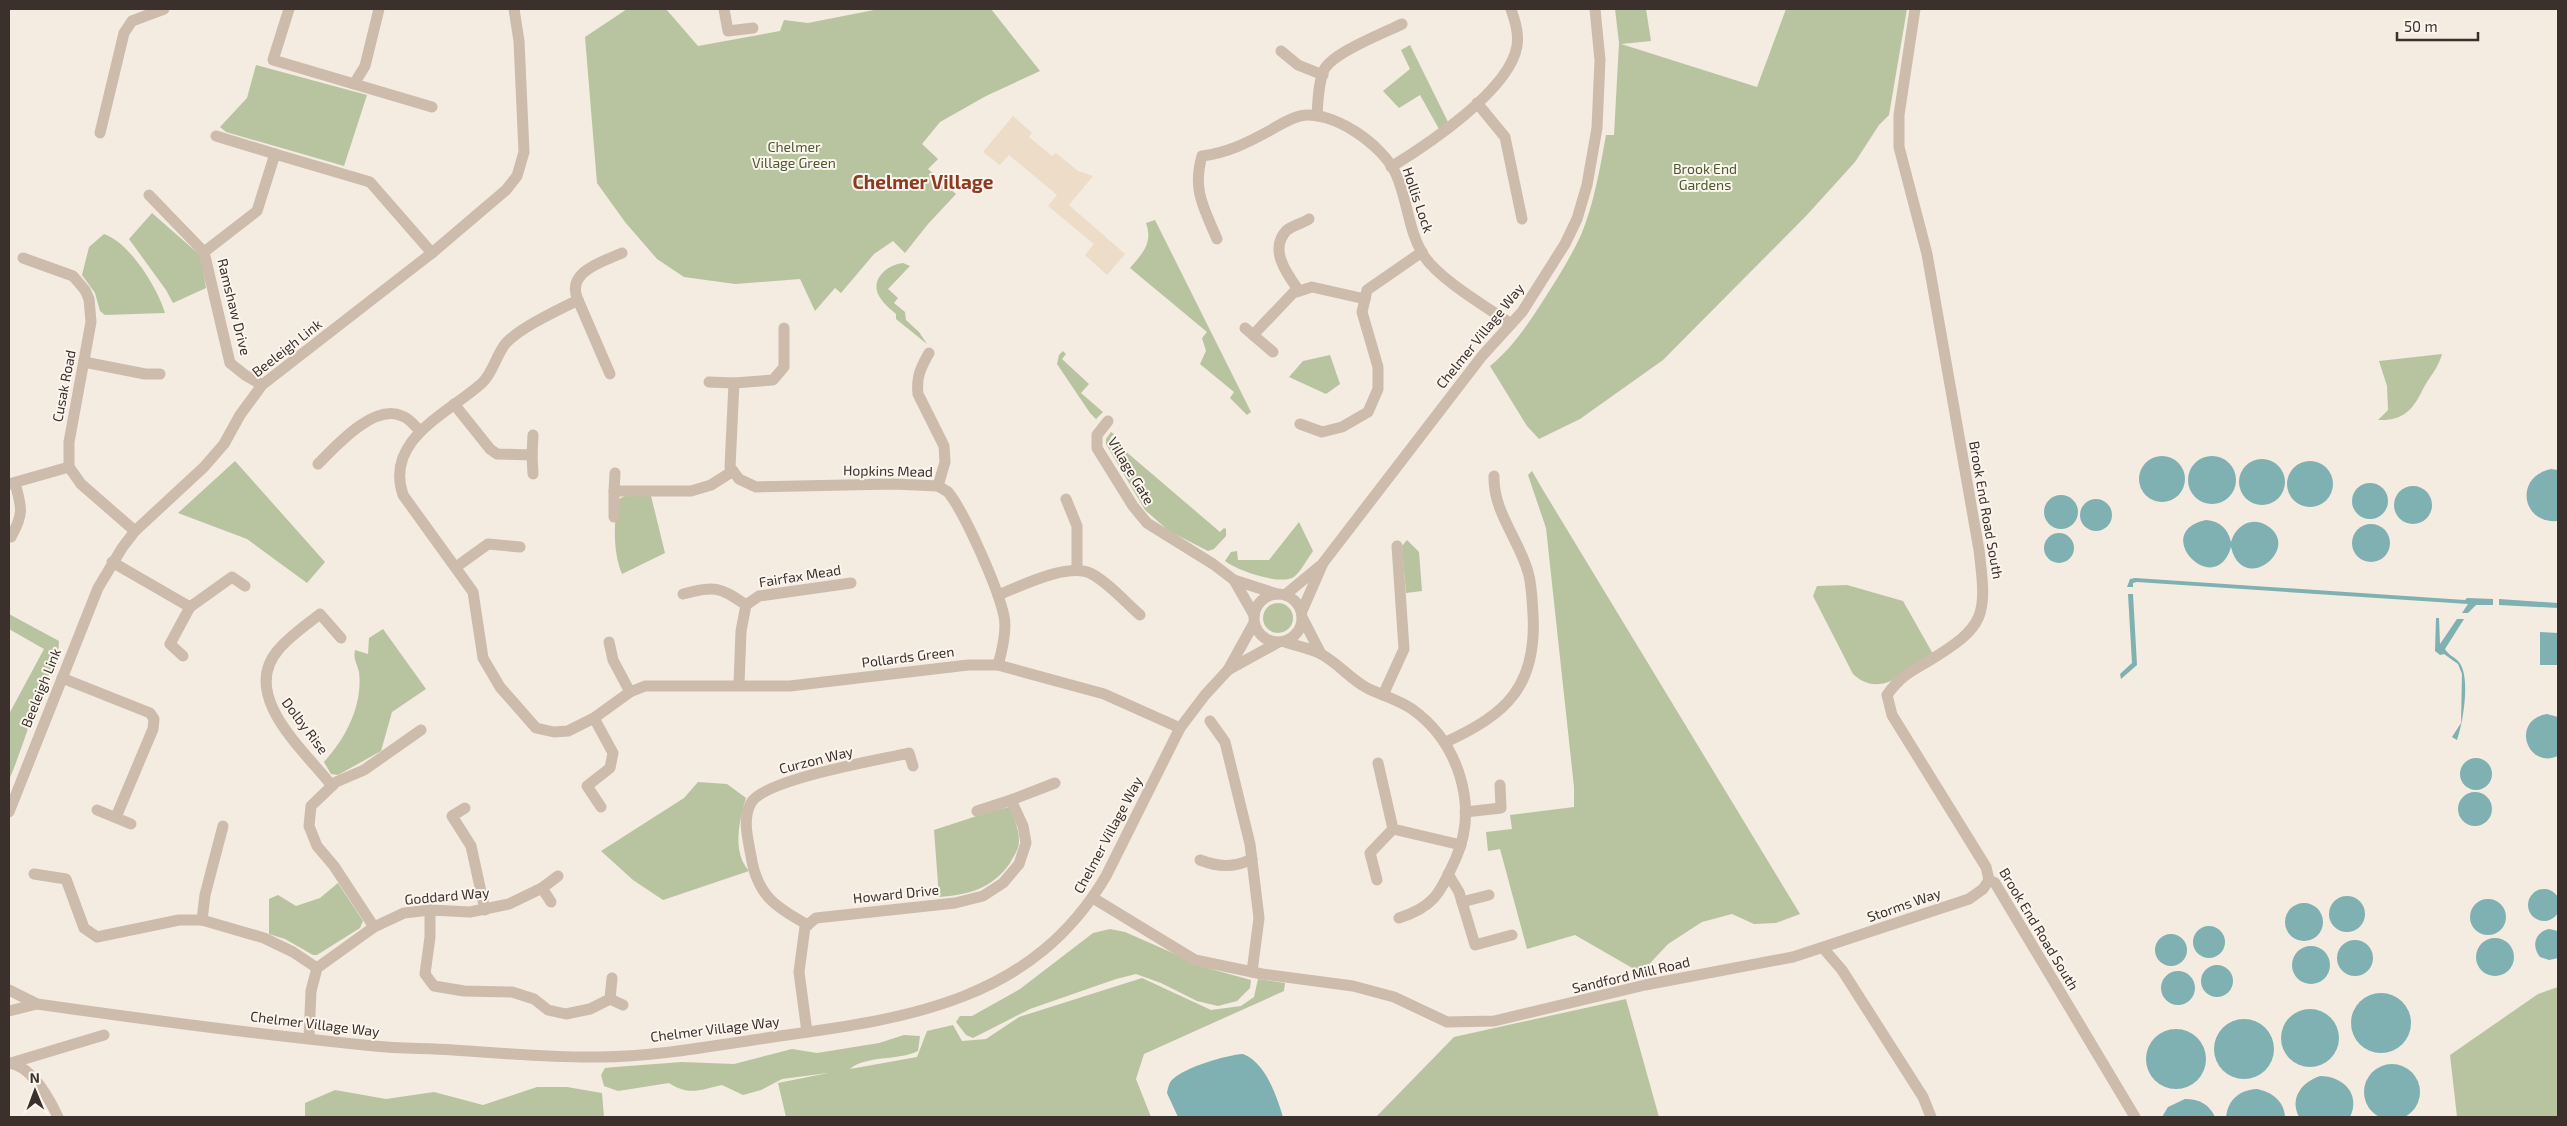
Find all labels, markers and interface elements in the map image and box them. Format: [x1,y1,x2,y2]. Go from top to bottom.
scale bar [2397,10,2478,42]
text: 50 m [2404,17,2438,35]
park label: Chelmer Village Green [752,138,836,171]
park label: Brook End Gardens [1673,160,1737,193]
street label: Hollis Lock [1399,165,1438,235]
district label: Chelmer Village [853,170,994,193]
street label: Ramshaw Drive [214,257,255,357]
street label: Chelmer Village Way [1432,279,1528,392]
street label: Beeleigh Link [248,315,325,380]
street label: Cusak Road [48,348,79,423]
street label: Village Gate [1105,434,1158,508]
street label: Brook End Road South [1966,440,2007,580]
street label: Hopkins Mead [843,461,933,480]
street label: Fairfax Mead [758,561,842,590]
street label: Pollards Green [861,642,955,671]
street label: Beeleigh Link [17,646,64,730]
street label: Dolby Rise [279,694,332,757]
street label: Curzon Way [777,742,855,777]
street label: Chelmer Village Way [1070,773,1146,896]
street label: Brook End Road South [1996,864,2083,993]
street label: Howard Drive [852,881,940,906]
street label: Goddard Way [404,883,491,908]
street label: Storms Way [1865,884,1944,925]
street label: Sandford Mill Road [1570,953,1692,996]
street label: Chelmer Village Way [249,1007,381,1040]
street label: Chelmer Village Way [649,1012,781,1045]
north arrow [10,1066,60,1116]
text: N [30,1069,40,1086]

